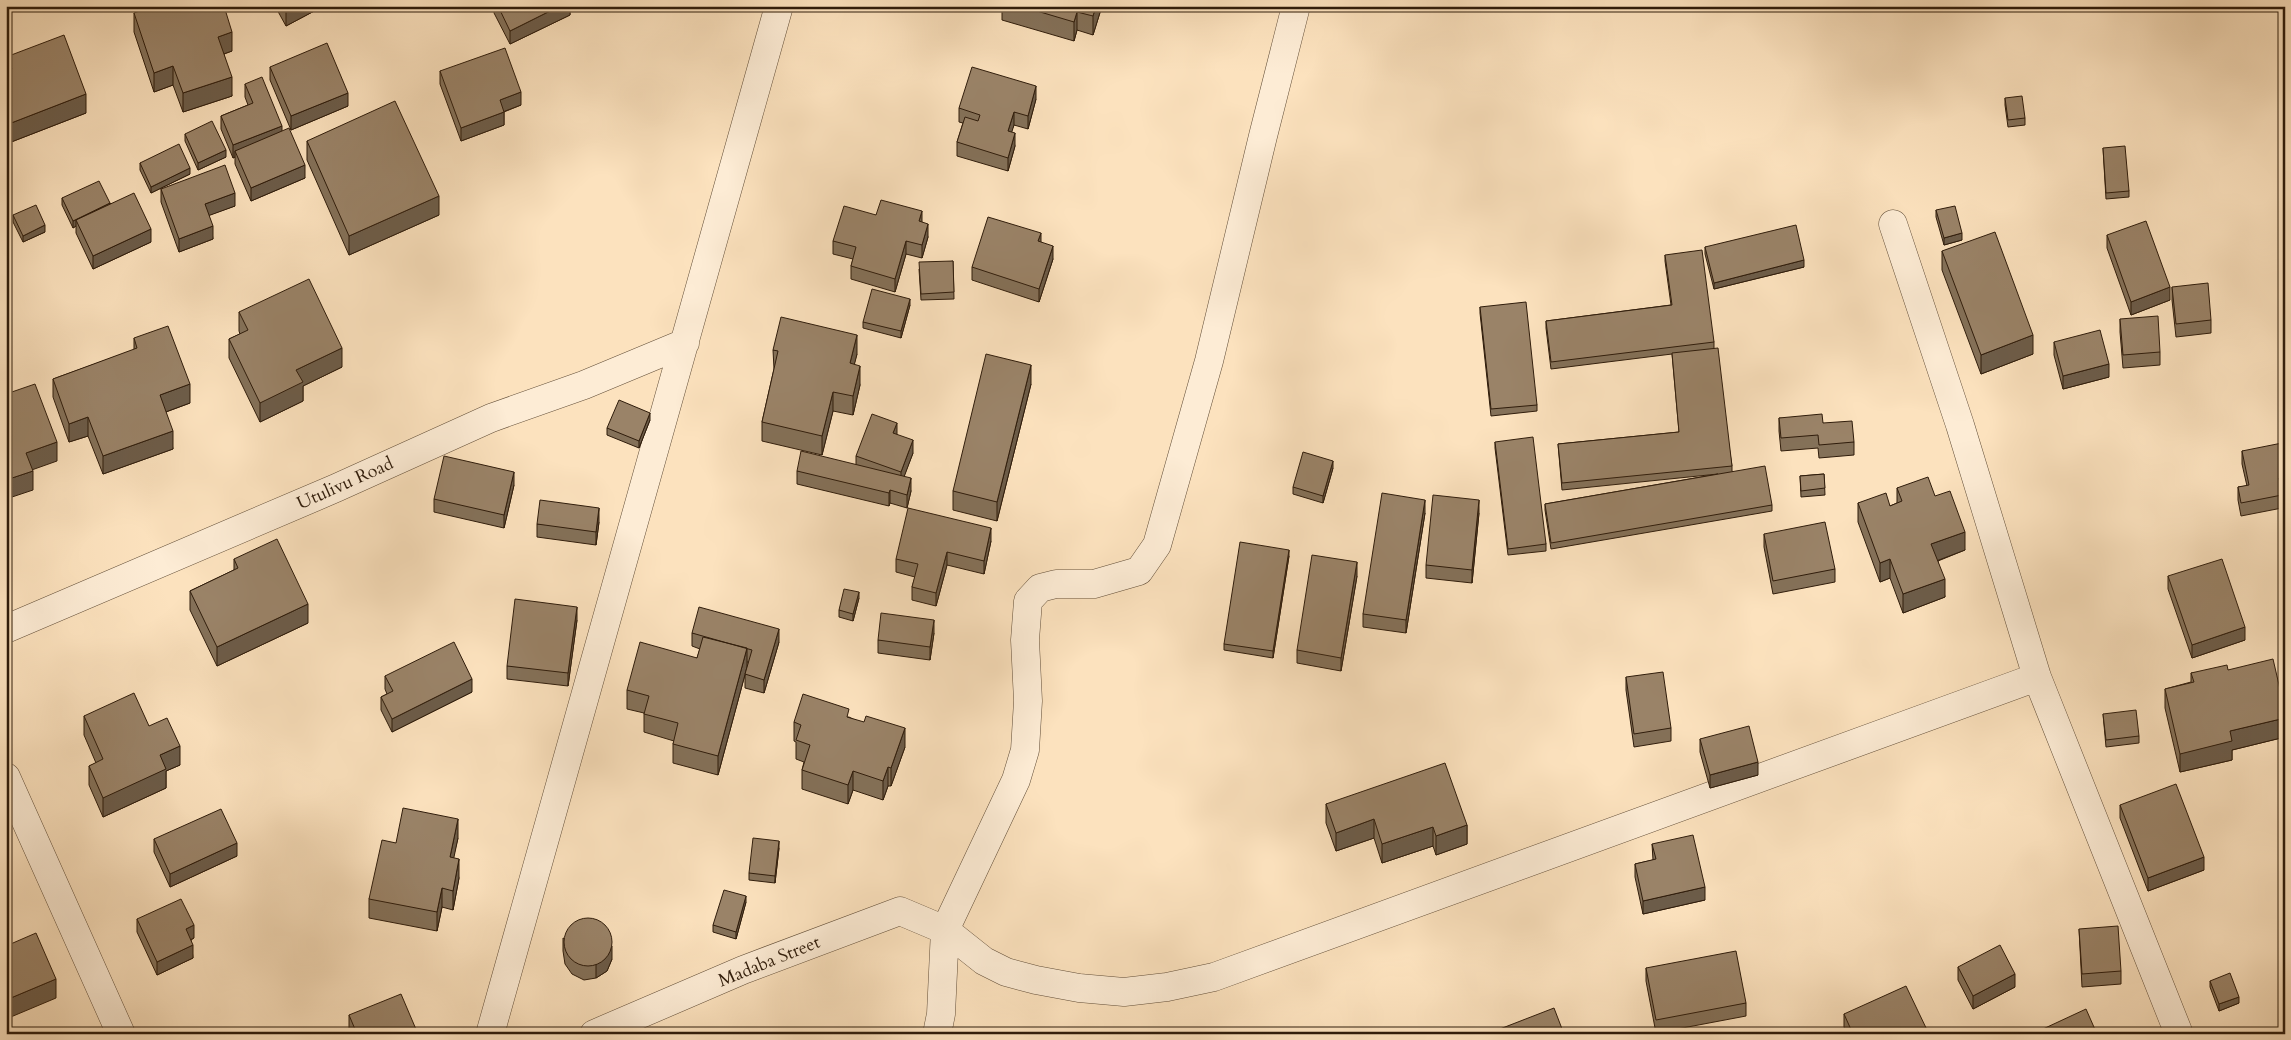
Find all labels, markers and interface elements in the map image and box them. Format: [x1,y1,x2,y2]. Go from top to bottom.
street label: Utulivu Road [293,451,398,516]
street label: Madaba Street [715,930,824,993]

